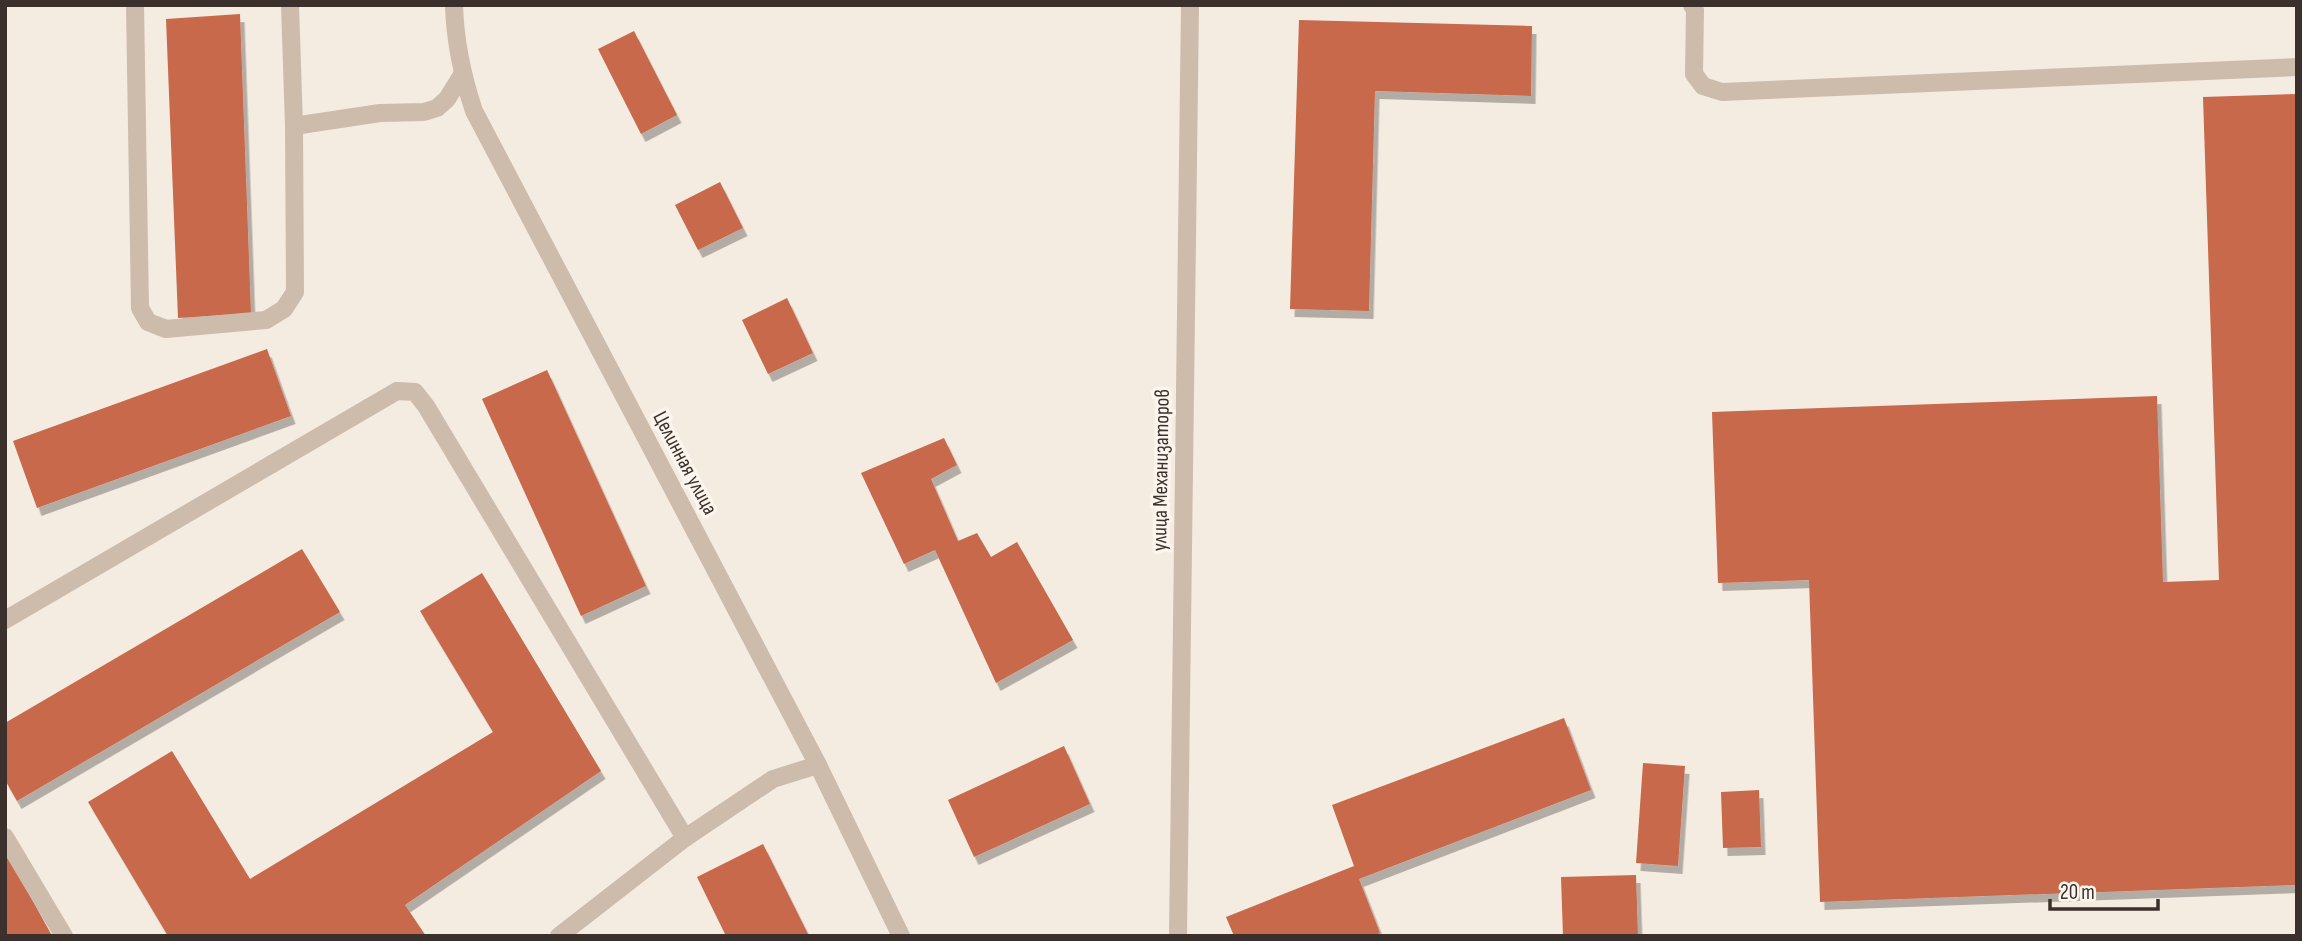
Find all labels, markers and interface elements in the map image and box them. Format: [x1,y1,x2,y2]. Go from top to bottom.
street label: улица Механизаторов [1147,389,1175,551]
street label: Целинная улица [647,407,723,519]
scale bar [2050,867,2158,911]
text: 20 m [2060,880,2095,905]

